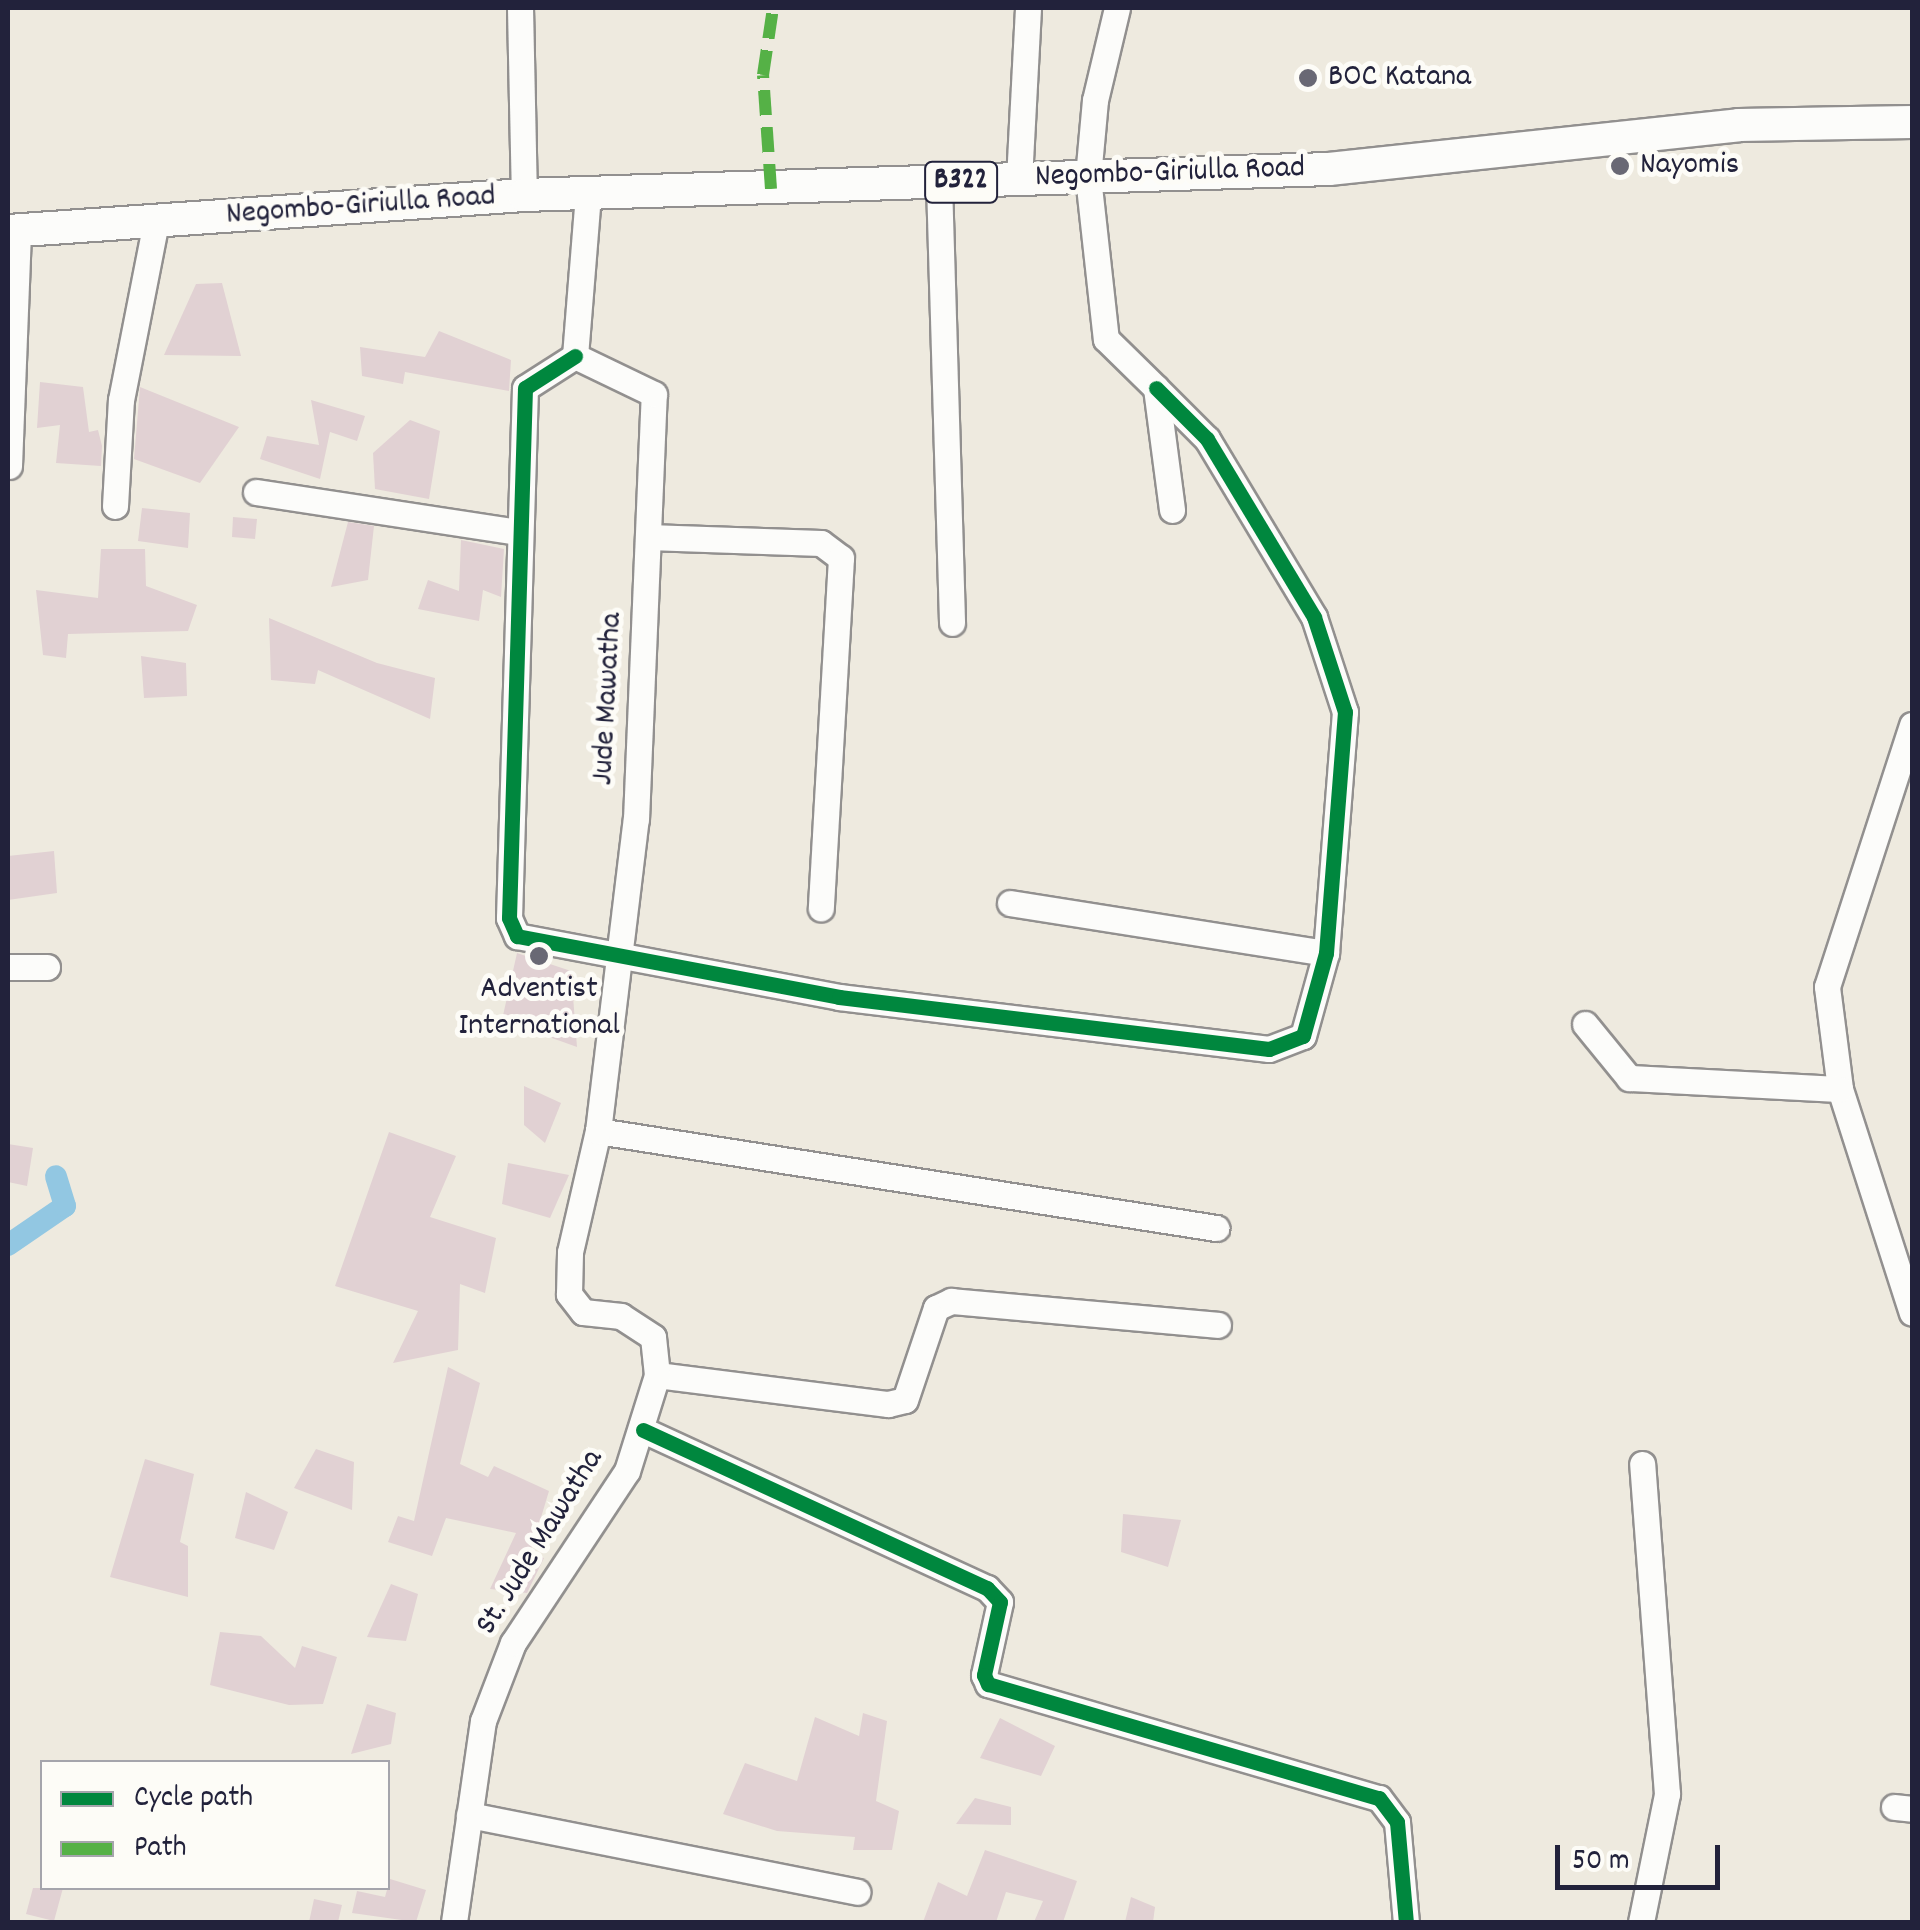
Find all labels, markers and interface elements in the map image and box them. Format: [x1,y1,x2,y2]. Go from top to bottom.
place label: BOC Katana [1328,59,1471,97]
marker: BOC Katana [1297,67,1319,89]
place label: Nayomis [1640,147,1739,185]
street label: Negombo-Giriulla Road [1034,150,1306,198]
marker: Nayomis [1609,155,1631,177]
road number: B322 [924,157,998,207]
street label: Negombo-Giriulla Road [225,178,497,236]
street label: Jude Mawatha [585,612,633,786]
marker: Adventist International [528,945,550,967]
place label: Adventist International [458,972,620,1047]
street label: St. Jude Mawatha [469,1443,613,1643]
legend [40,1760,390,1890]
text: Cycle path [134,1778,253,1821]
scale bar [1560,1825,1725,1887]
text: Path [134,1828,187,1871]
text: 50 m [1572,1841,1630,1884]

